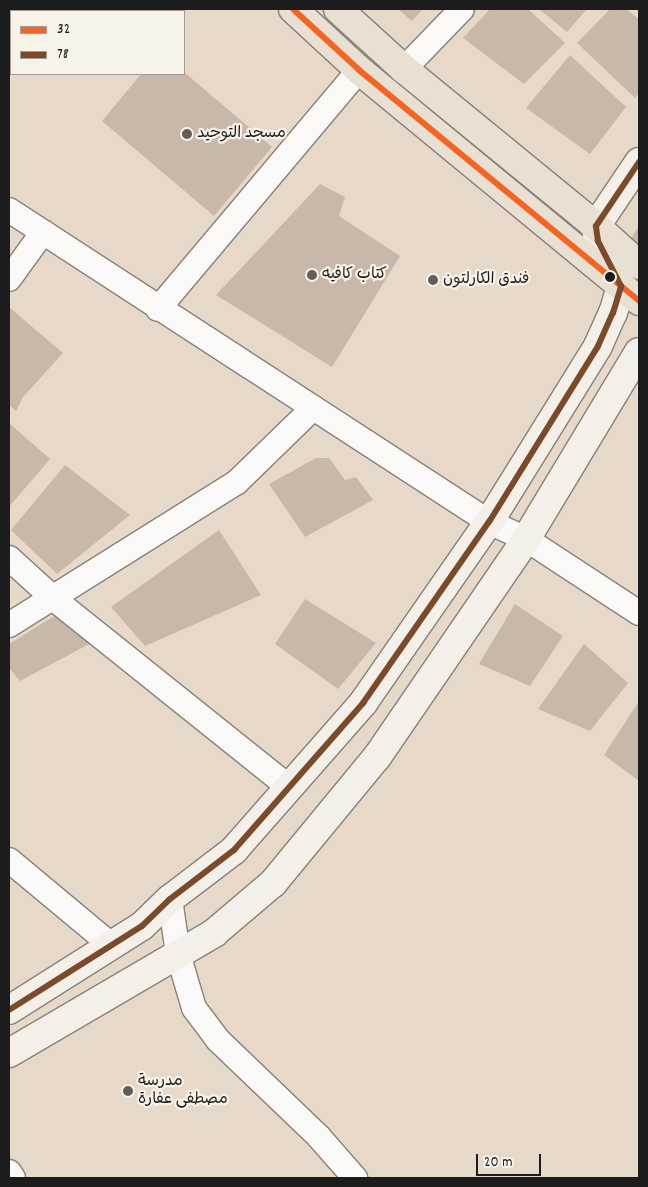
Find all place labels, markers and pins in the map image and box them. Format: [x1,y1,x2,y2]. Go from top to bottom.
place label: مسجد التوحيد [197,124,286,144]
marker: مسجد التوحيد [181,128,193,140]
place label: كتاب كافيه [322,265,387,285]
marker: كتاب كافيه [306,269,318,281]
place label: فندق الكارلتون [443,270,529,290]
unlabelled marker [605,272,615,282]
marker: فندق الكارلتون [427,274,439,286]
place label: مدرسة مصطفى عفارة [138,1072,228,1110]
marker: مدرسة مصطفى عفارة [122,1085,134,1097]

